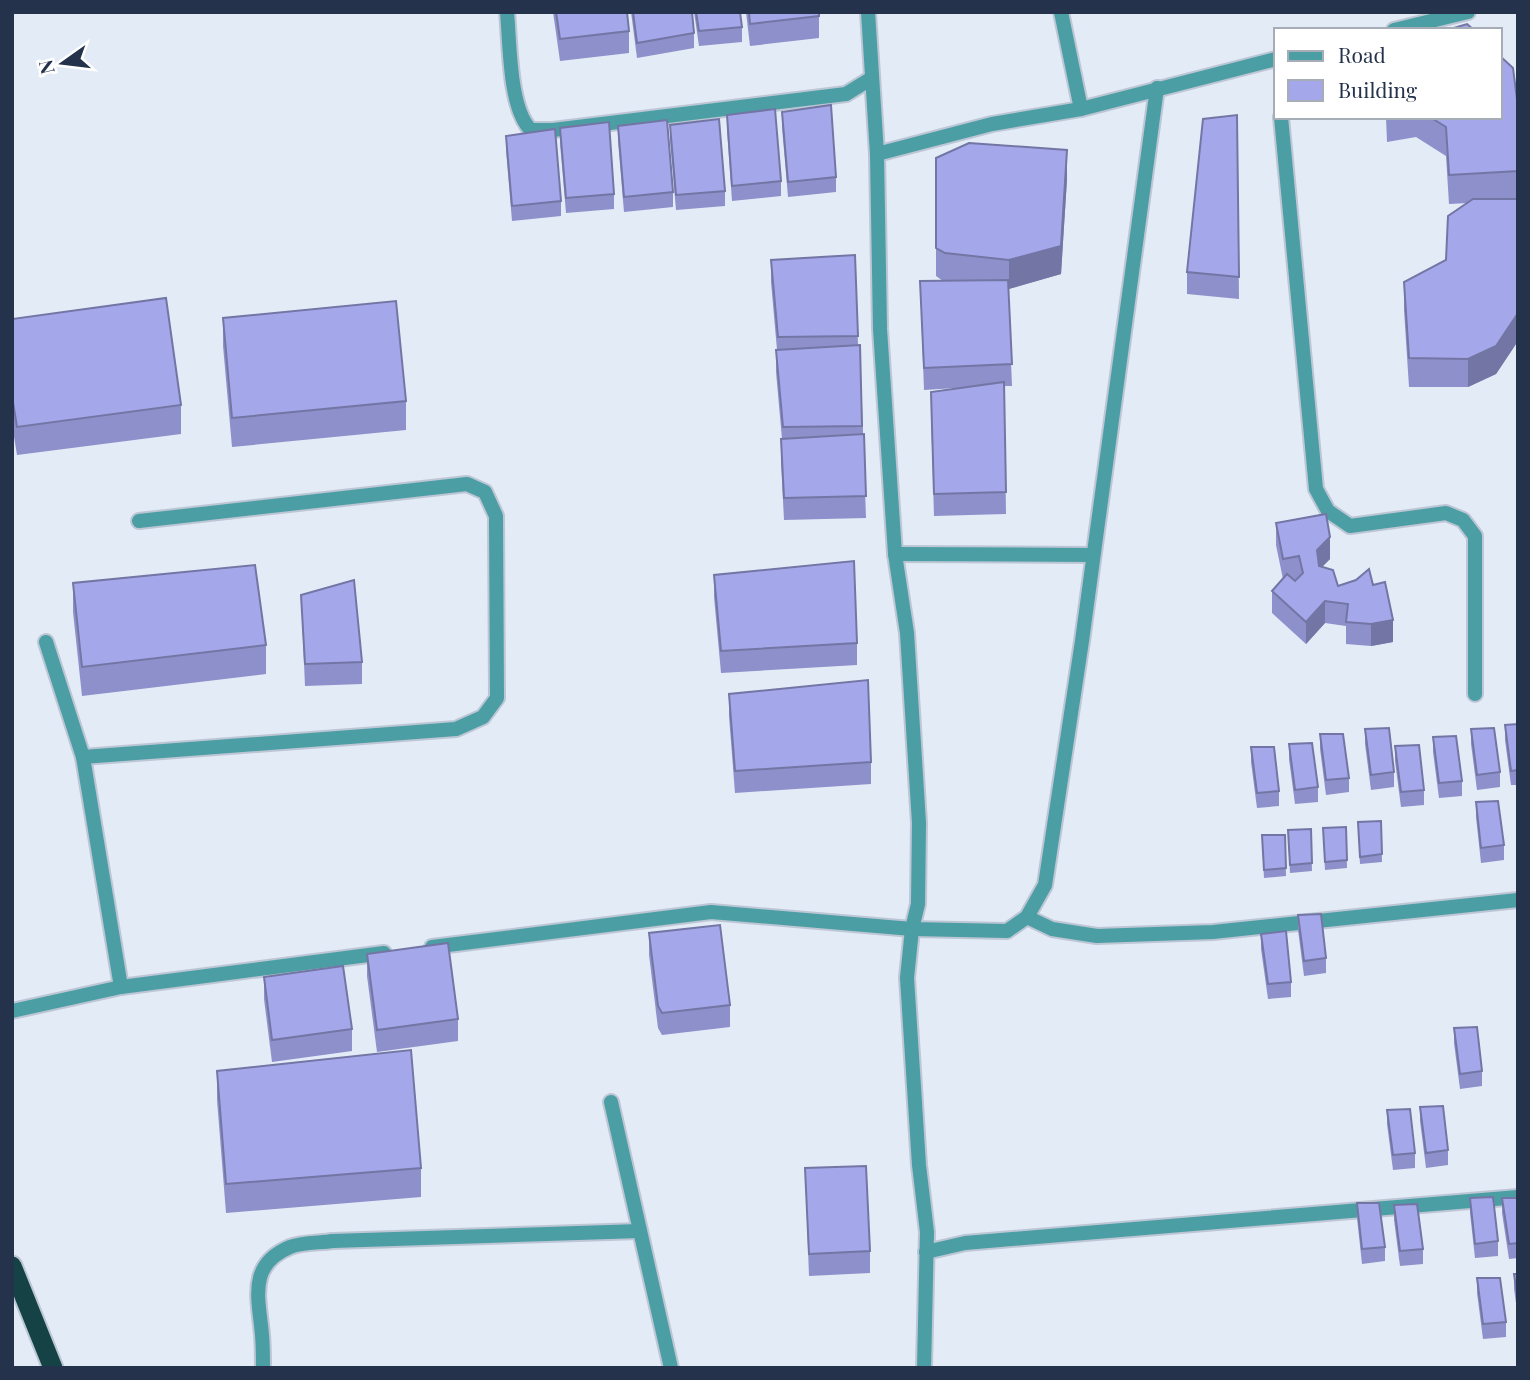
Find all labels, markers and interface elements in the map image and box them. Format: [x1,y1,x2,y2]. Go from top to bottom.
north arrow [28,28,98,98]
legend [1274,28,1502,119]
text: Road [1338,40,1386,68]
text: N [31,57,60,77]
text: Building [1338,75,1417,103]

